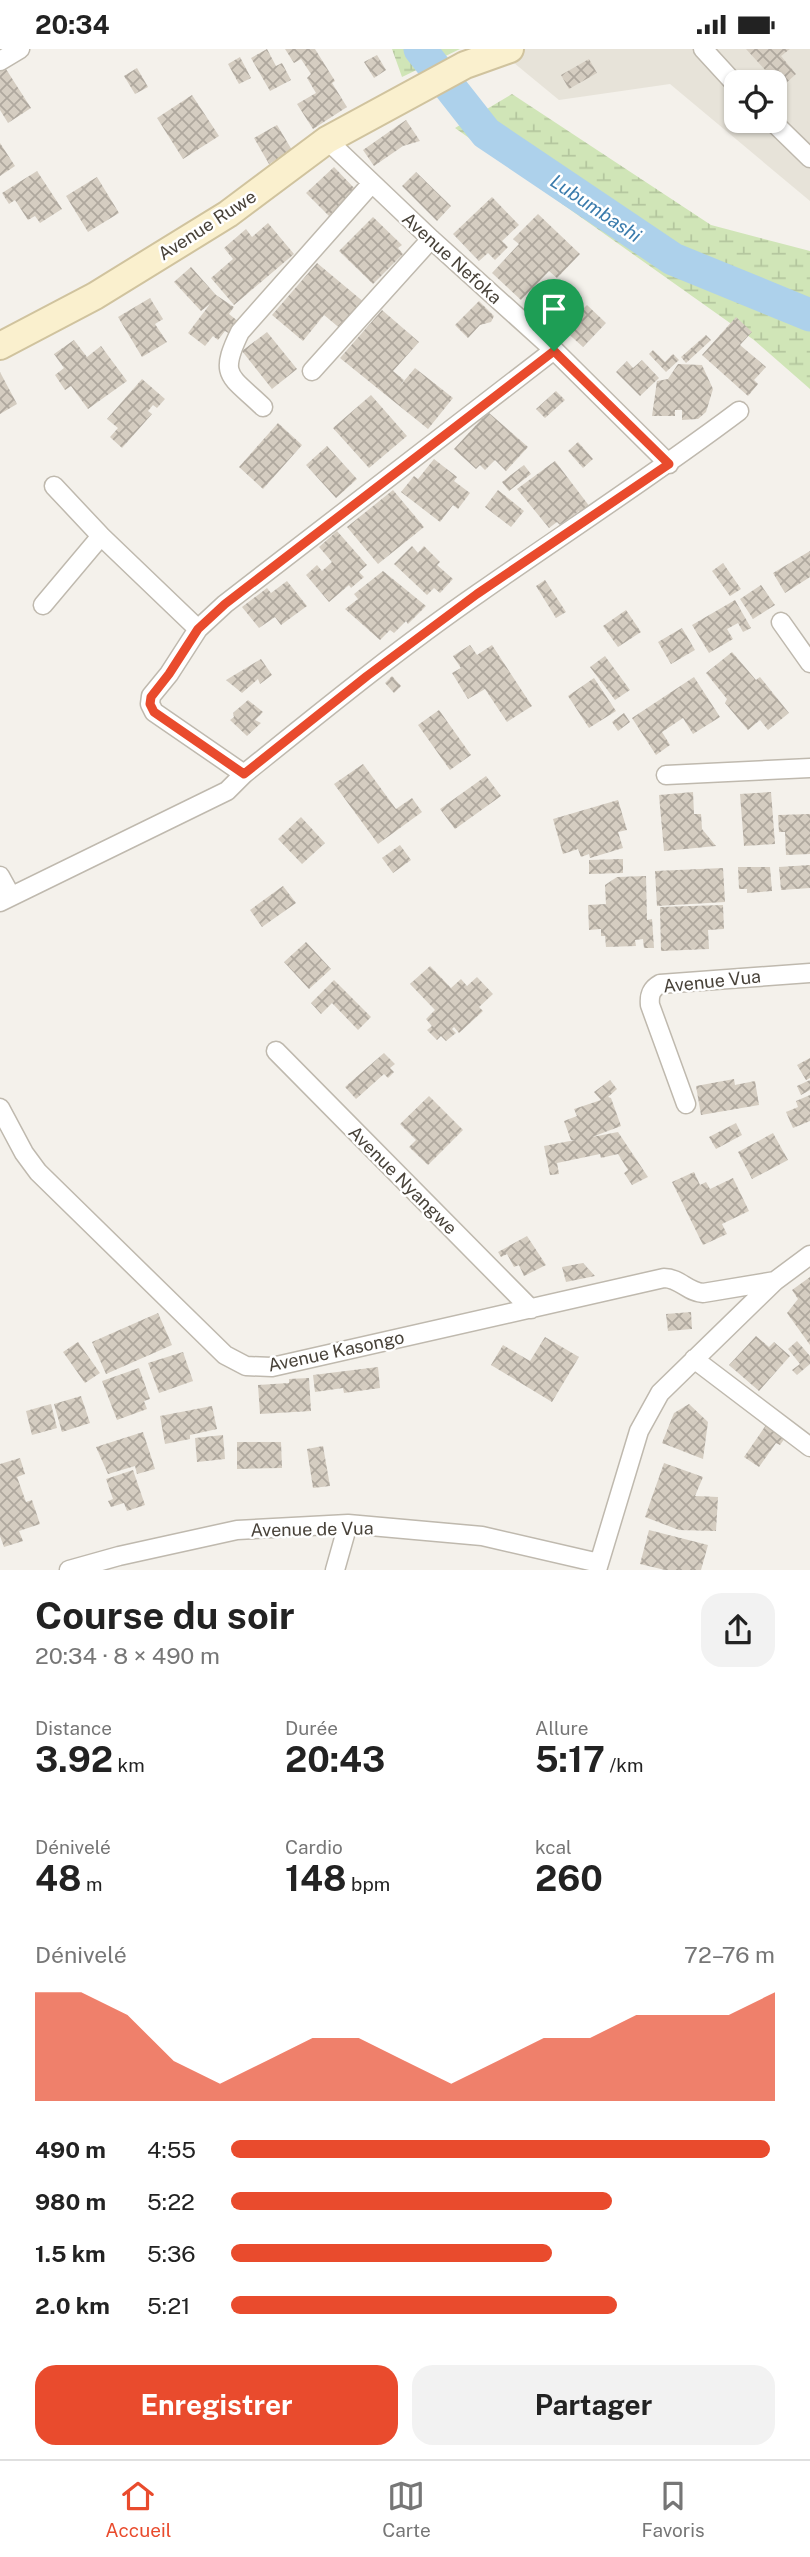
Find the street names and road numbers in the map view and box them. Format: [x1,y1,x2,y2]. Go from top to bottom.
street label: Avenue Ruwe [154,186,260,264]
street label: Avenue Nefoka [398,208,506,308]
street label: Avenue Vua [662,965,762,997]
street label: Avenue Nyangwe [344,1121,462,1239]
street label: Avenue Kasongo [266,1326,406,1376]
street label: Avenue de Vua [250,1517,374,1541]

